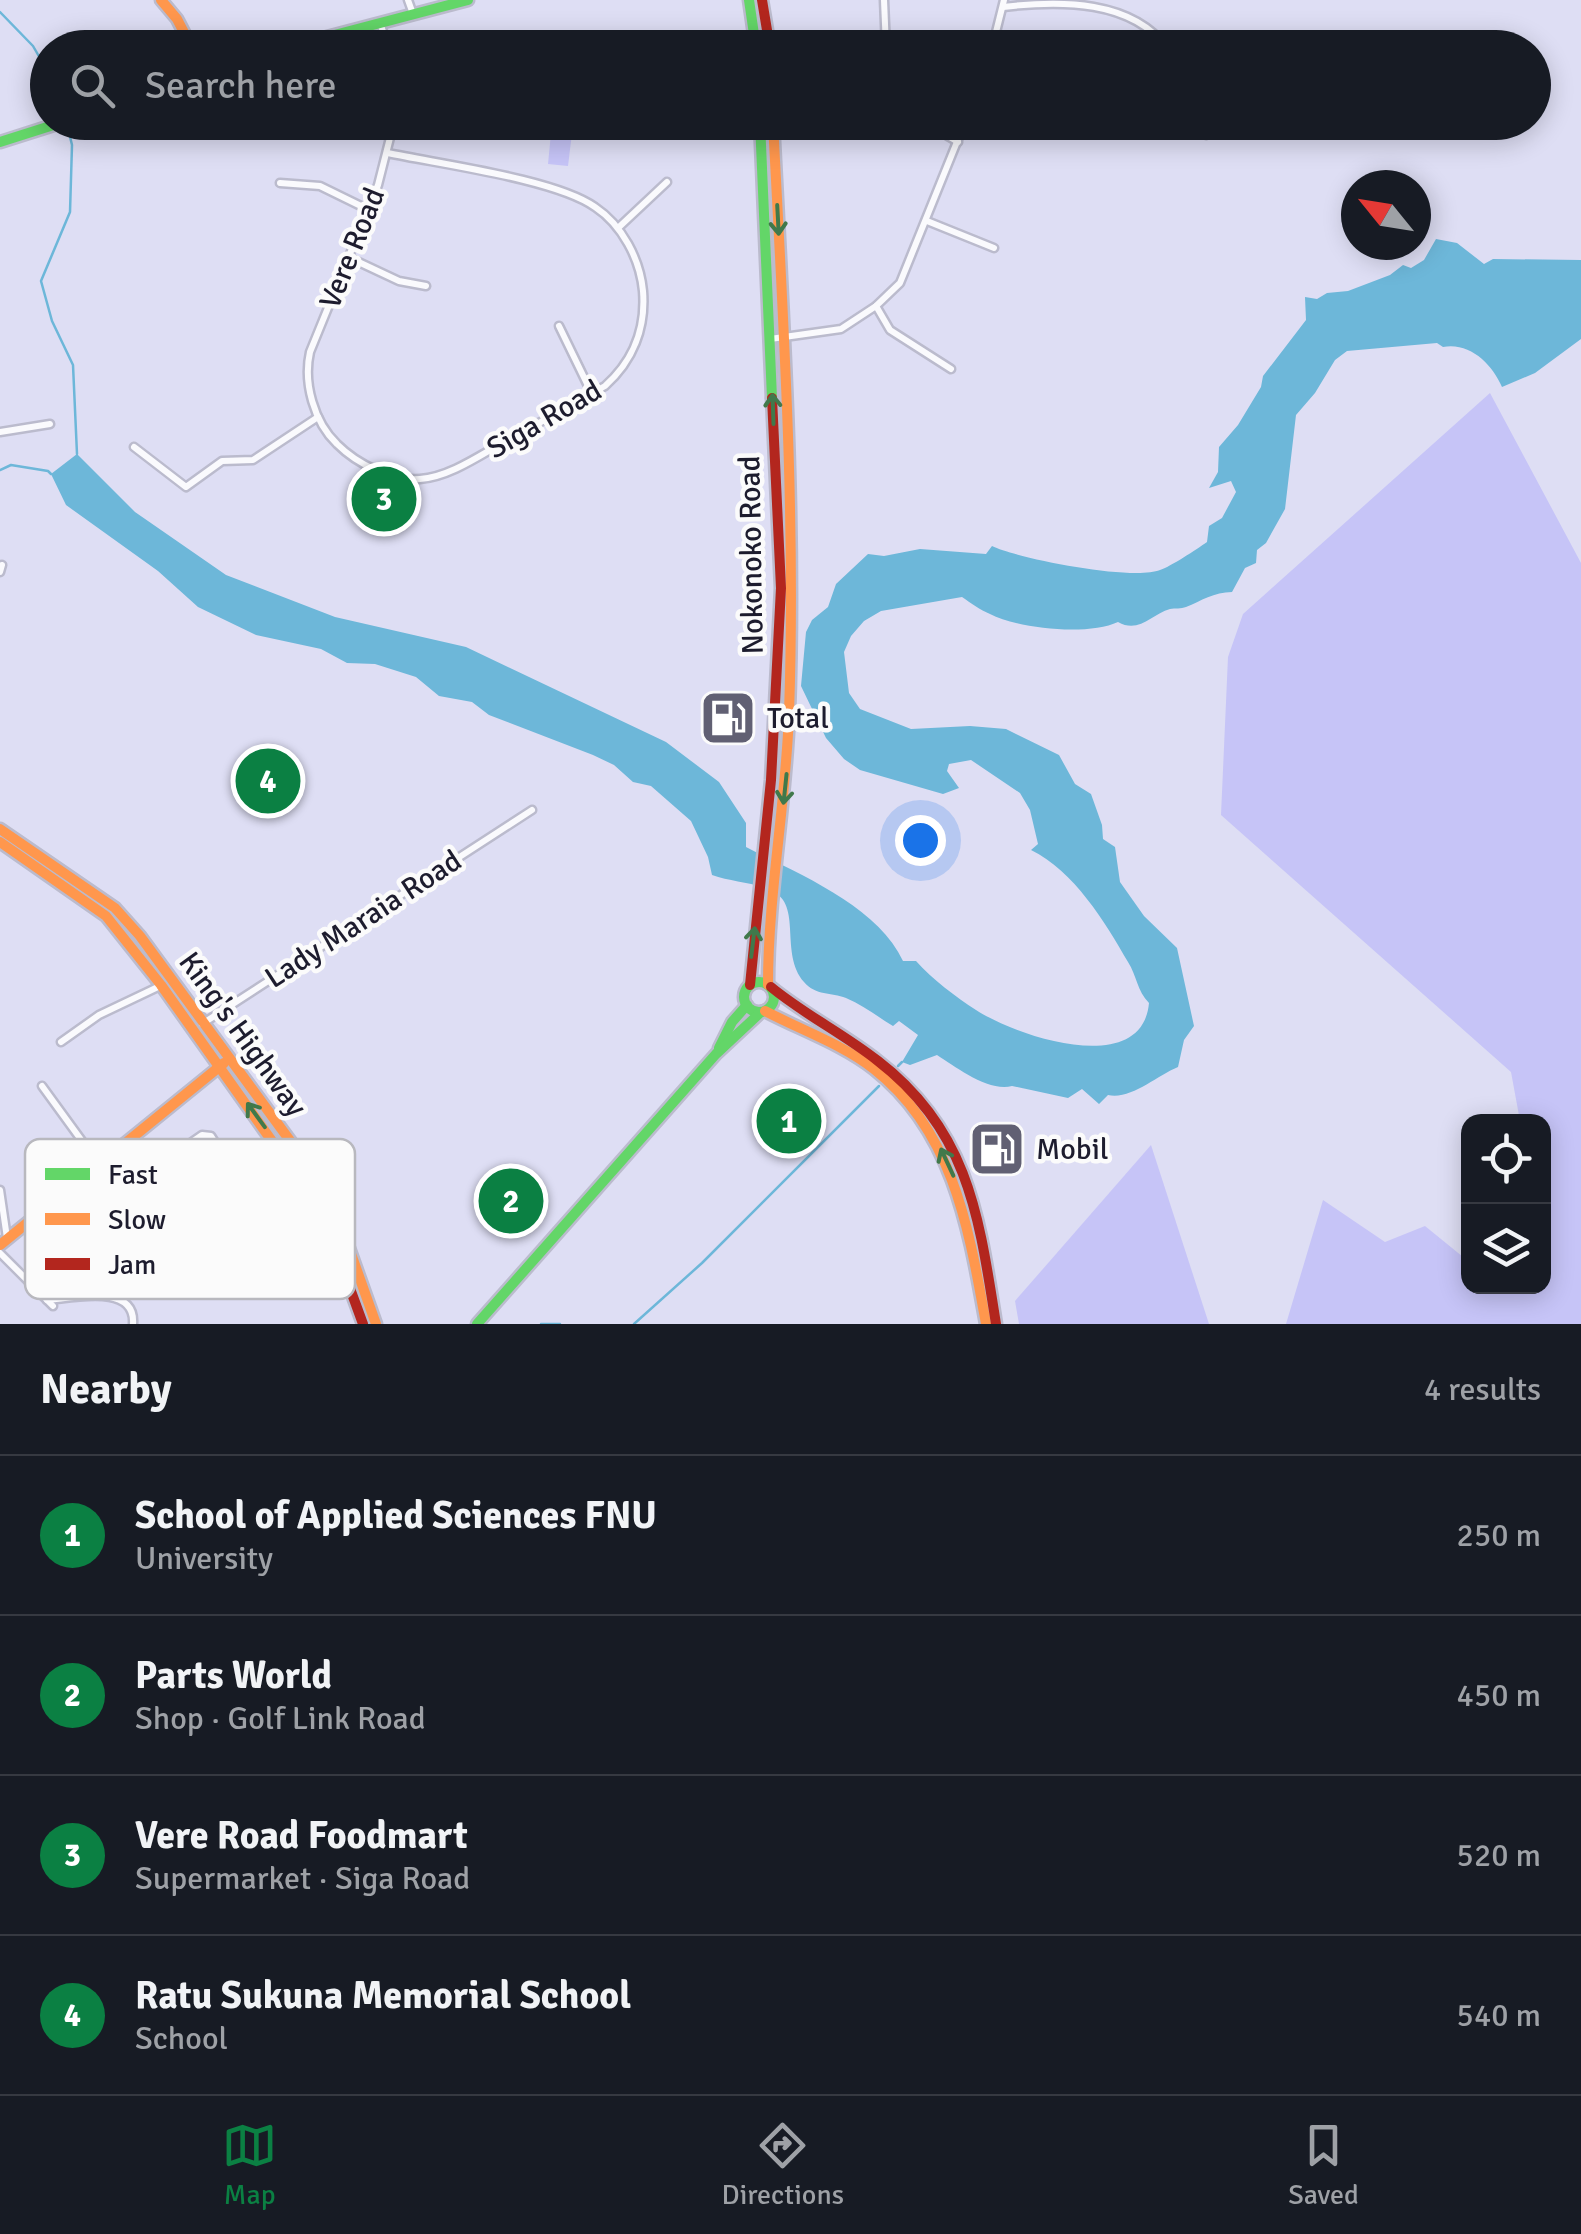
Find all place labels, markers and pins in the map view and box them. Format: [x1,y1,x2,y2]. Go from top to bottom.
pin: 3 [352,462,416,536]
fuel station icon: Total [698,688,758,748]
place label: Total [767,700,829,737]
pin: 4 [236,744,300,818]
pin: 1 [756,1084,822,1158]
fuel station icon: Mobil [967,1119,1027,1179]
place label: Mobil [1036,1131,1109,1168]
pin: 2 [478,1164,544,1238]

